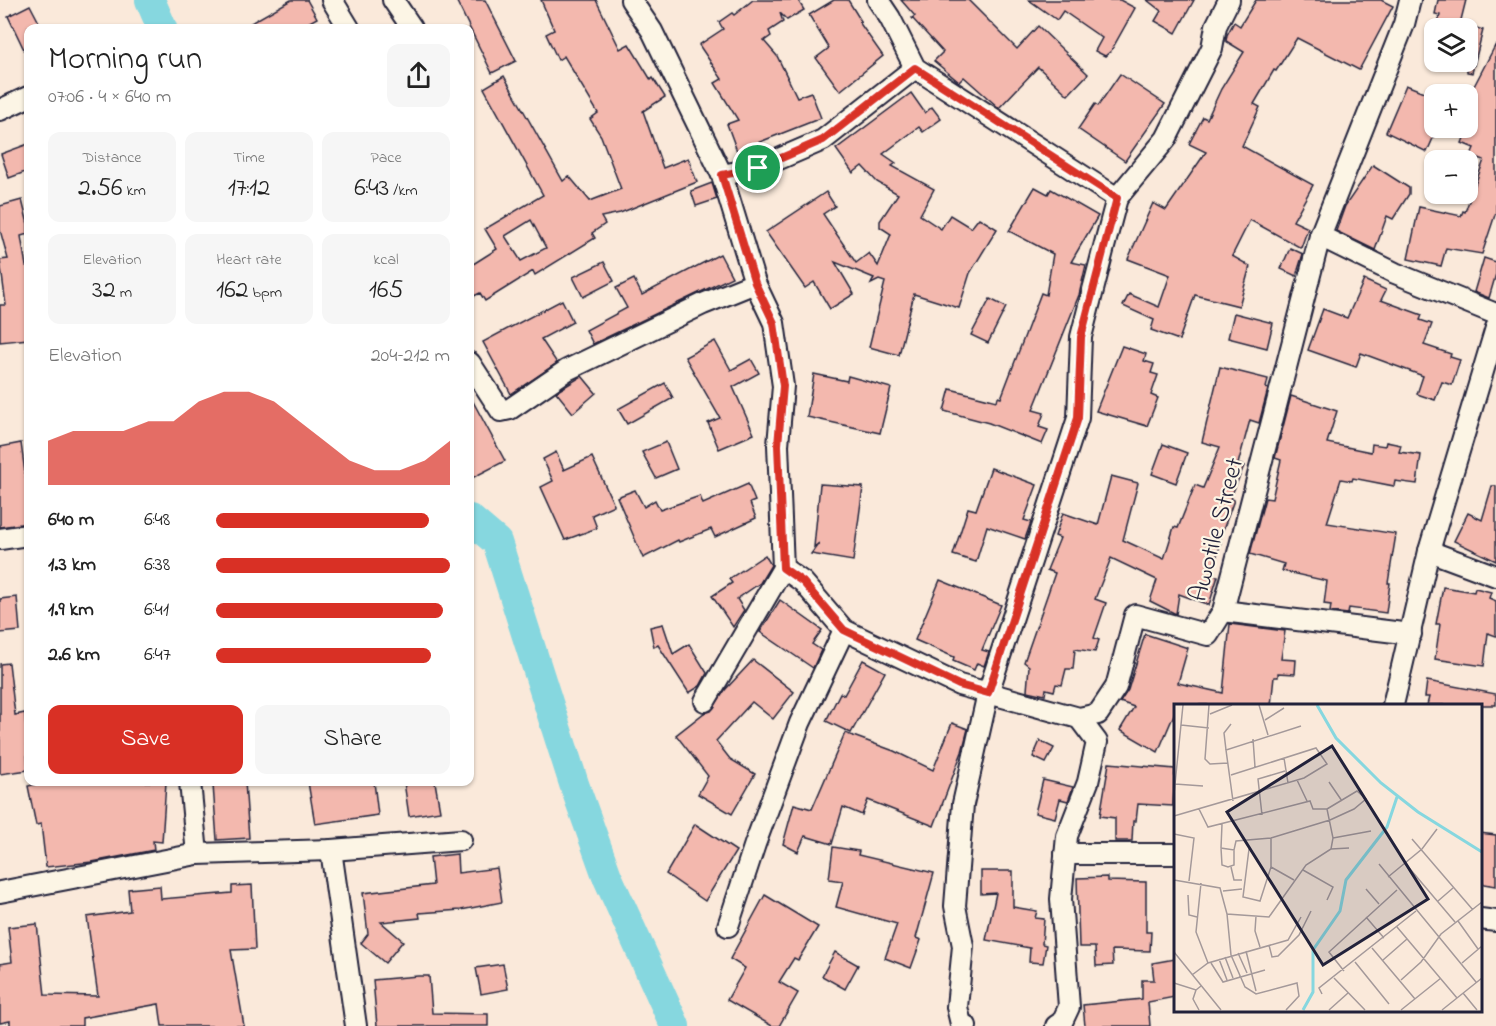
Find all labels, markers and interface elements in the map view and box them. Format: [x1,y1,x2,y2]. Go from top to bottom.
map controls [1424,18,1478,204]
button: layers [1424,18,1478,72]
text: Morning run [48,36,202,84]
button: share [387,44,450,107]
text: 07:06 · 4 × 640 m [48,83,171,112]
button: + [1424,84,1478,138]
pin [732,142,783,193]
text: Distance [83,146,141,170]
text: Time [233,146,265,170]
text: Pace [370,146,402,170]
button: − [1424,150,1478,204]
icon: arrive [741,151,774,184]
text: 2.56 [78,170,123,208]
text: 17:12 [228,170,270,208]
text: 6:43 [354,170,389,208]
text: km [123,179,146,203]
text: /km [389,179,418,203]
text: Elevation [83,248,141,272]
text: Heart rate [216,248,282,272]
text: kcal [373,248,399,272]
text: 32 [92,272,116,310]
text: 162 [216,272,249,310]
text: 165 [369,272,403,310]
text: m [116,281,132,305]
text: bpm [249,281,282,305]
text: Elevation [48,342,122,371]
text: 204–212 m [371,342,450,371]
street label: Awotile Street [1180,453,1255,606]
text: 640 m [48,506,94,535]
text: 6:48 [144,506,170,535]
text: 1.3 km [48,551,96,580]
text: 6:38 [144,551,170,580]
text: 1.9 km [48,596,94,625]
text: 6:41 [144,596,169,625]
text: 2.6 km [48,641,100,670]
text: 6:47 [144,641,171,670]
inset map [1174,704,1481,1011]
button: Save [48,705,243,774]
button: Share [255,705,450,774]

